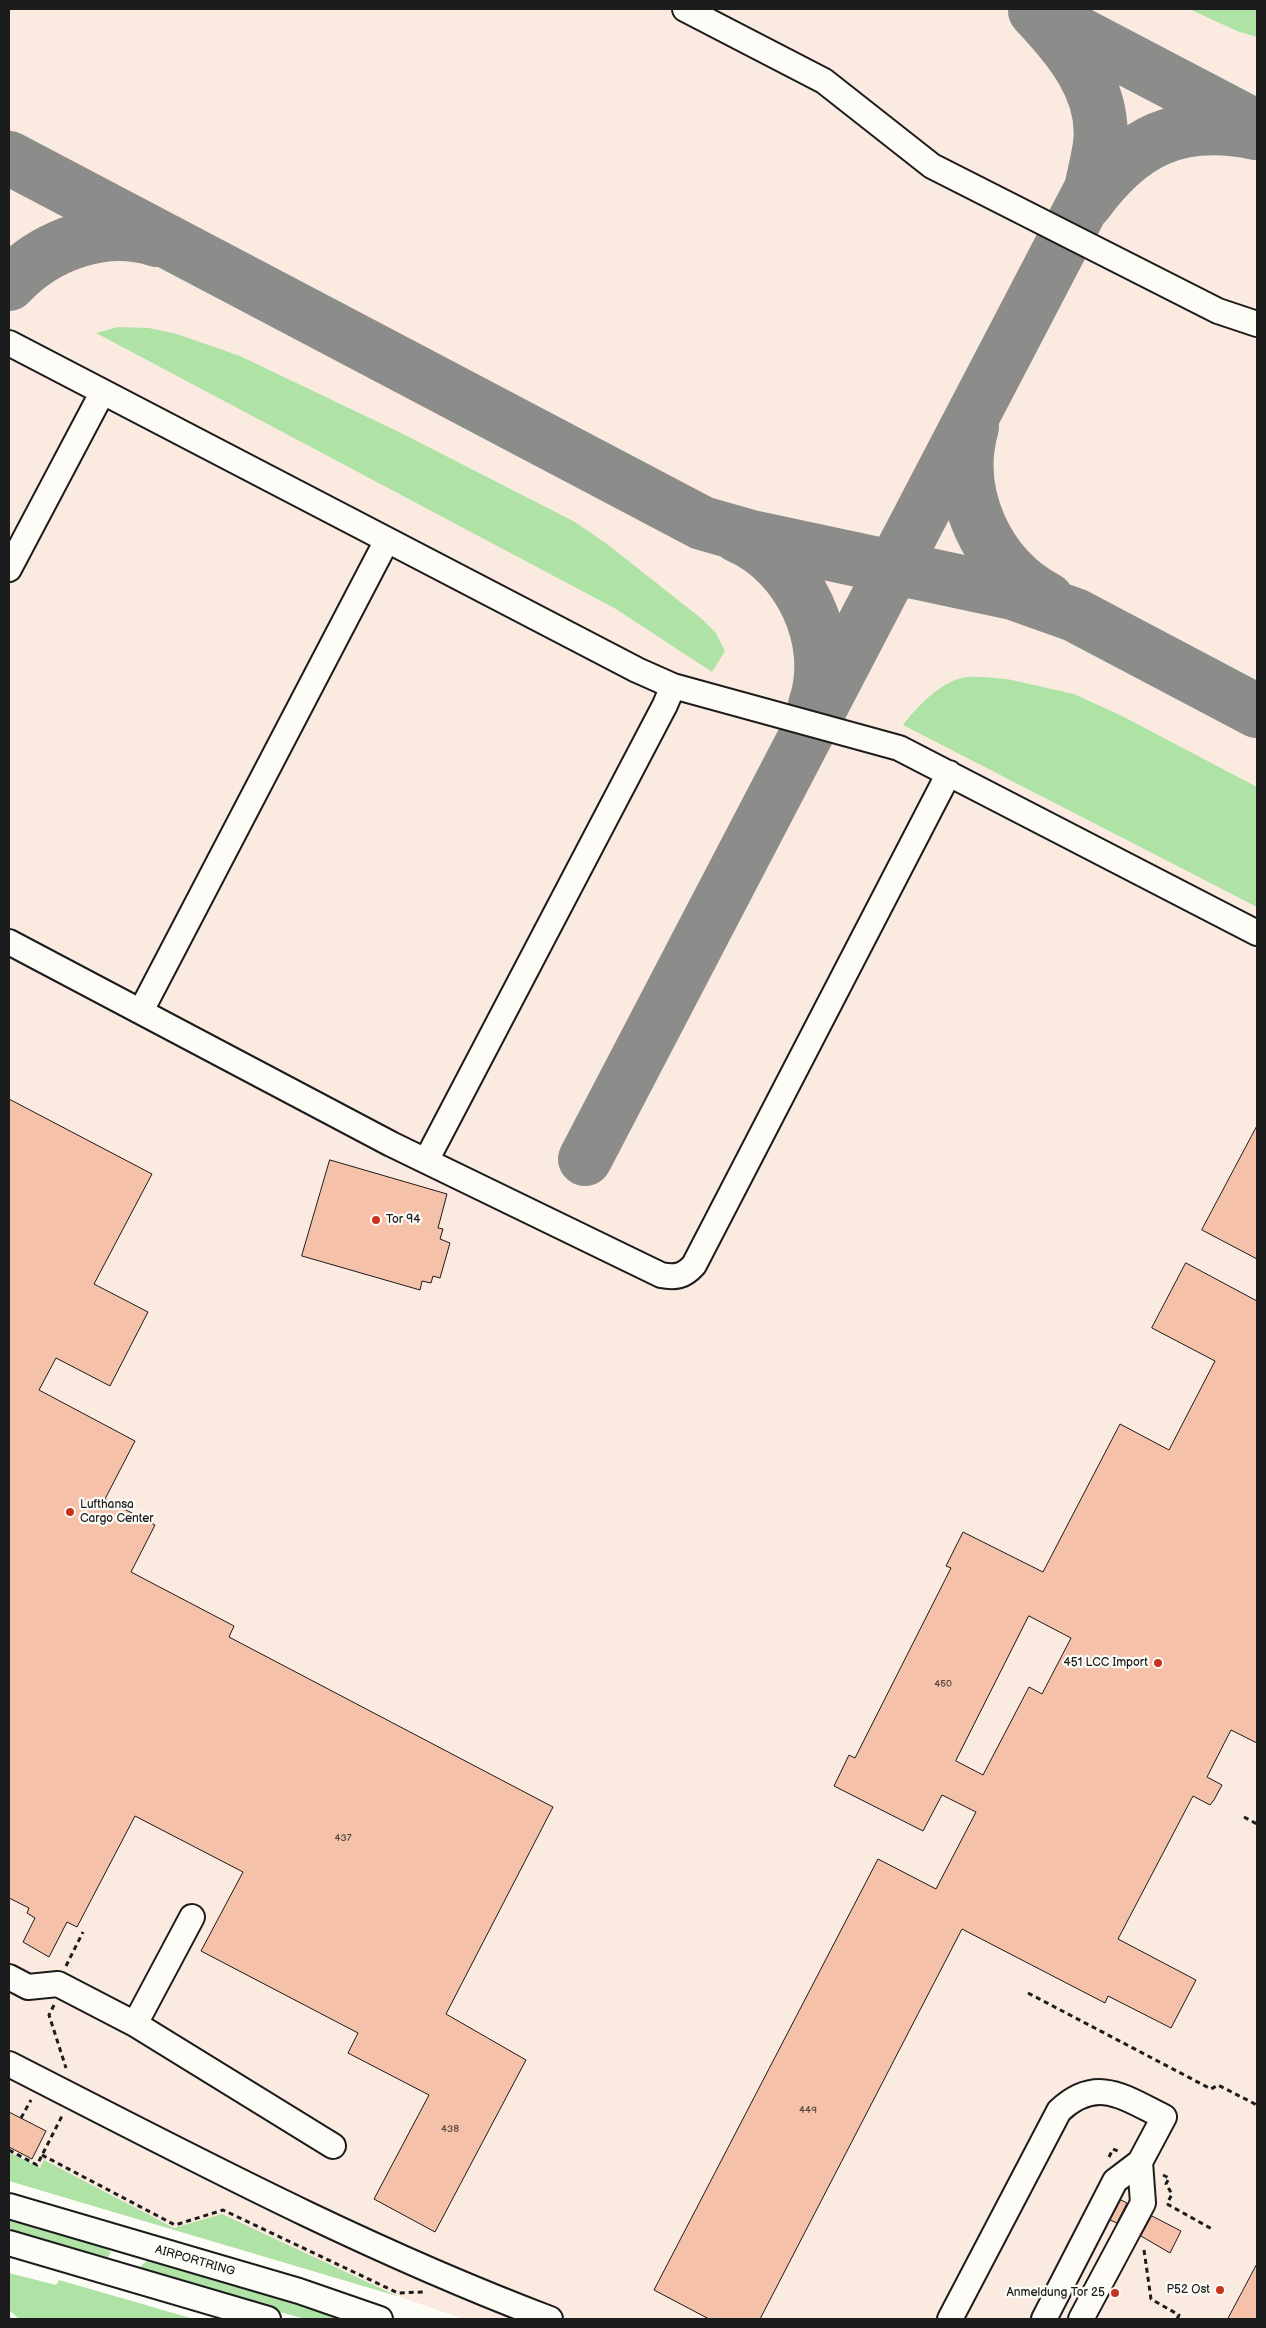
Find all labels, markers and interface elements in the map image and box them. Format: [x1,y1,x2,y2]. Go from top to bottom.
place label: Tor 94 [386,1213,421,1227]
marker: Tor 94 [370,1214,382,1226]
place label: Lufthansa Cargo Center [80,1498,154,1526]
marker: Lufthansa Cargo Center [64,1506,76,1518]
place label: 451 LCC Import [1063,1656,1148,1670]
marker: 451 LCC Import [1152,1657,1164,1669]
house number: 450 [934,1678,952,1690]
house number: 437 [334,1832,352,1844]
house number: 449 [799,2104,817,2116]
house number: 438 [441,2123,459,2135]
street label: AIRPORTRING [153,2243,237,2279]
place label: P52 Ost [1166,2283,1210,2297]
marker: P52 Ost [1214,2284,1226,2296]
place label: Anmeldung Tor 25 [1006,2286,1105,2300]
marker: Anmeldung Tor 25 [1109,2287,1121,2299]

